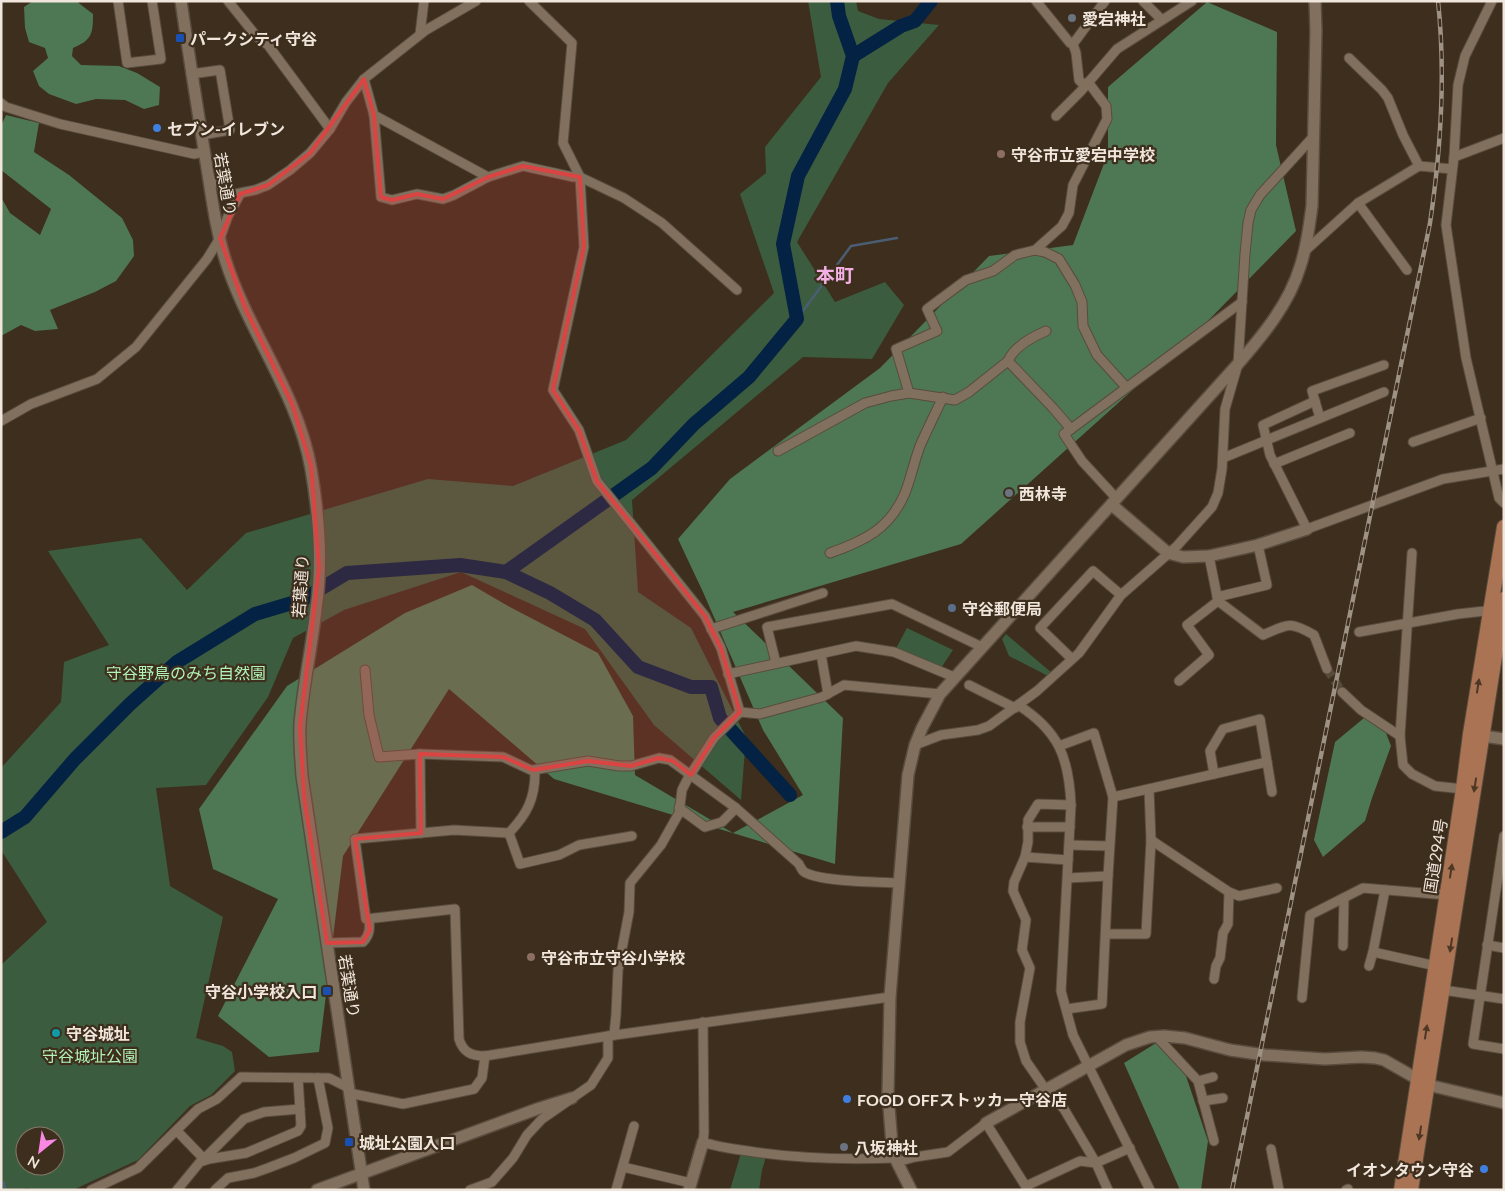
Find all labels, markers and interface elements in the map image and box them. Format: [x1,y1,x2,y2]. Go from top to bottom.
place label: 愛宕神社 [1082,9,1146,28]
marker: 愛宕神社 [1066,12,1078,24]
place label: パークシティ守谷 [190,29,317,48]
marker: パークシティ守谷 [174,32,186,44]
place label: セブン-イレブン [167,119,285,138]
marker: セブン-イレブン [151,122,163,134]
place label: 守谷市立愛宕中学校 [1011,145,1155,164]
marker: 守谷市立愛宕中学校 [995,148,1007,160]
street label: 若葉通り [211,151,241,217]
district label: 本町 [816,263,854,286]
place label: 西林寺 [1019,484,1067,503]
marker: 西林寺 [1003,487,1015,499]
street label: 若葉通り [288,553,312,619]
place label: 守谷郵便局 [962,599,1042,618]
marker: 守谷郵便局 [946,602,958,614]
park label: 守谷野鳥のみち自然園 [106,663,266,682]
one-way arrow [1474,678,1482,694]
one-way arrow [1471,777,1479,793]
street label: 国道294号 [1420,817,1450,895]
one-way arrow [1447,863,1455,879]
one-way arrow [1446,938,1454,954]
place label: 守谷市立守谷小学校 [541,948,685,967]
marker: 守谷市立守谷小学校 [525,951,537,963]
street label: 若葉通り [336,953,364,1019]
place label: 守谷小学校入口 [205,982,317,1001]
marker: 守谷小学校入口 [321,985,333,997]
place label: 守谷城址 [66,1024,130,1043]
one-way arrow [1422,1024,1430,1040]
marker: 守谷城址 [50,1027,62,1039]
park label: 守谷城址公園 [42,1046,138,1065]
place label: FOOD OFFストッカー守谷店 [857,1090,1067,1109]
marker: FOOD OFFストッカー守谷店 [841,1093,853,1105]
north arrow [15,1126,65,1176]
one-way arrow [1416,1126,1424,1142]
place label: 城址公園入口 [359,1133,455,1152]
marker: 城址公園入口 [343,1136,355,1148]
place label: 八坂神社 [854,1138,918,1157]
marker: 八坂神社 [838,1141,850,1153]
text: N [24,1153,42,1173]
place label: イオンタウン守谷 [1346,1160,1474,1179]
marker: イオンタウン守谷 [1478,1163,1490,1175]

